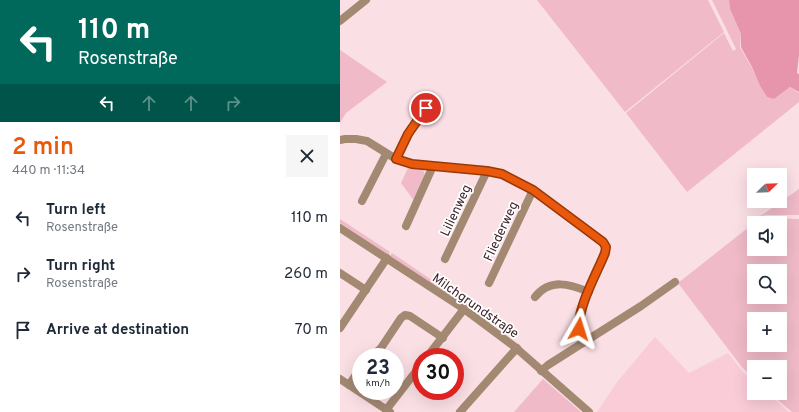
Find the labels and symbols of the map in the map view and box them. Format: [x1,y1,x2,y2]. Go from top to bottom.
pin [409,91,443,125]
north arrow [747,168,787,208]
street label: Lilienweg [438,182,476,239]
street label: Fliederweg [481,199,523,264]
street label: Milchgrundstraße [429,271,521,342]
position arrow [558,308,600,350]
speed limit sign: 30 [412,348,464,400]

